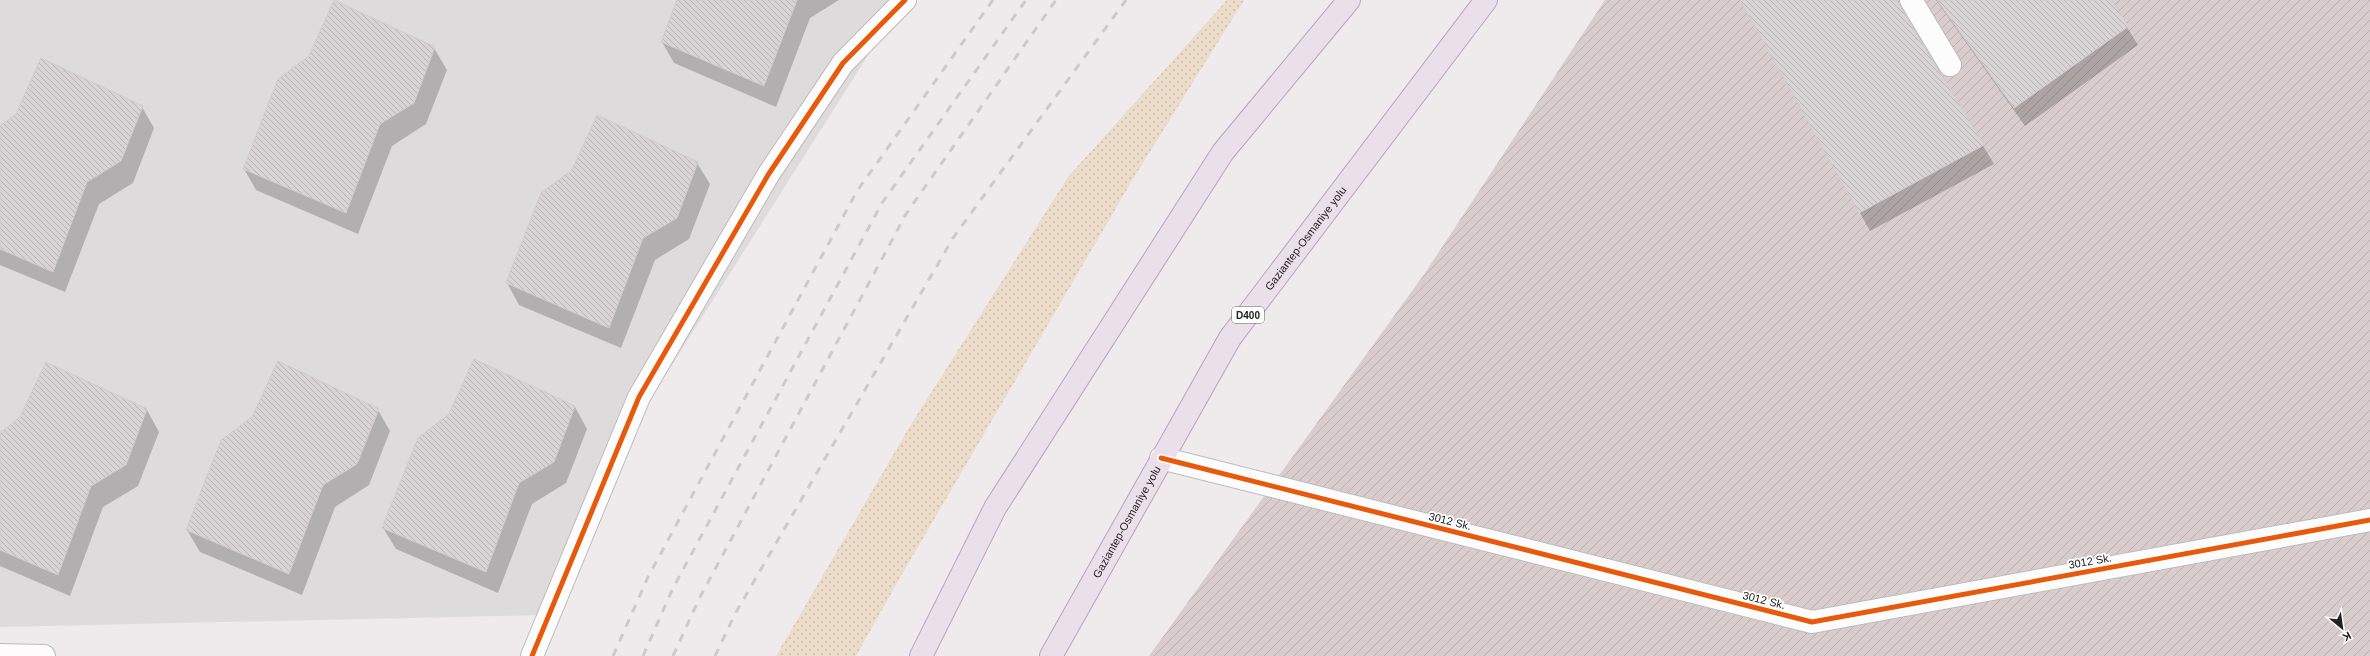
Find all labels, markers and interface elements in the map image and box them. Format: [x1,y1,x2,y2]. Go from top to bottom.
street label: Gaziantep-Osmaniye yolu [1262,184,1349,292]
road number: D400 [1232,307,1264,323]
street label: Gaziantep-Osmaniye yolu [1090,464,1163,580]
street label: 3012 Sk. [1427,510,1473,532]
street label: 3012 Sk. [2068,551,2112,571]
street label: 3012 Sk. [1741,589,1787,611]
north arrow [2322,608,2362,648]
text: K [2340,630,2353,644]

